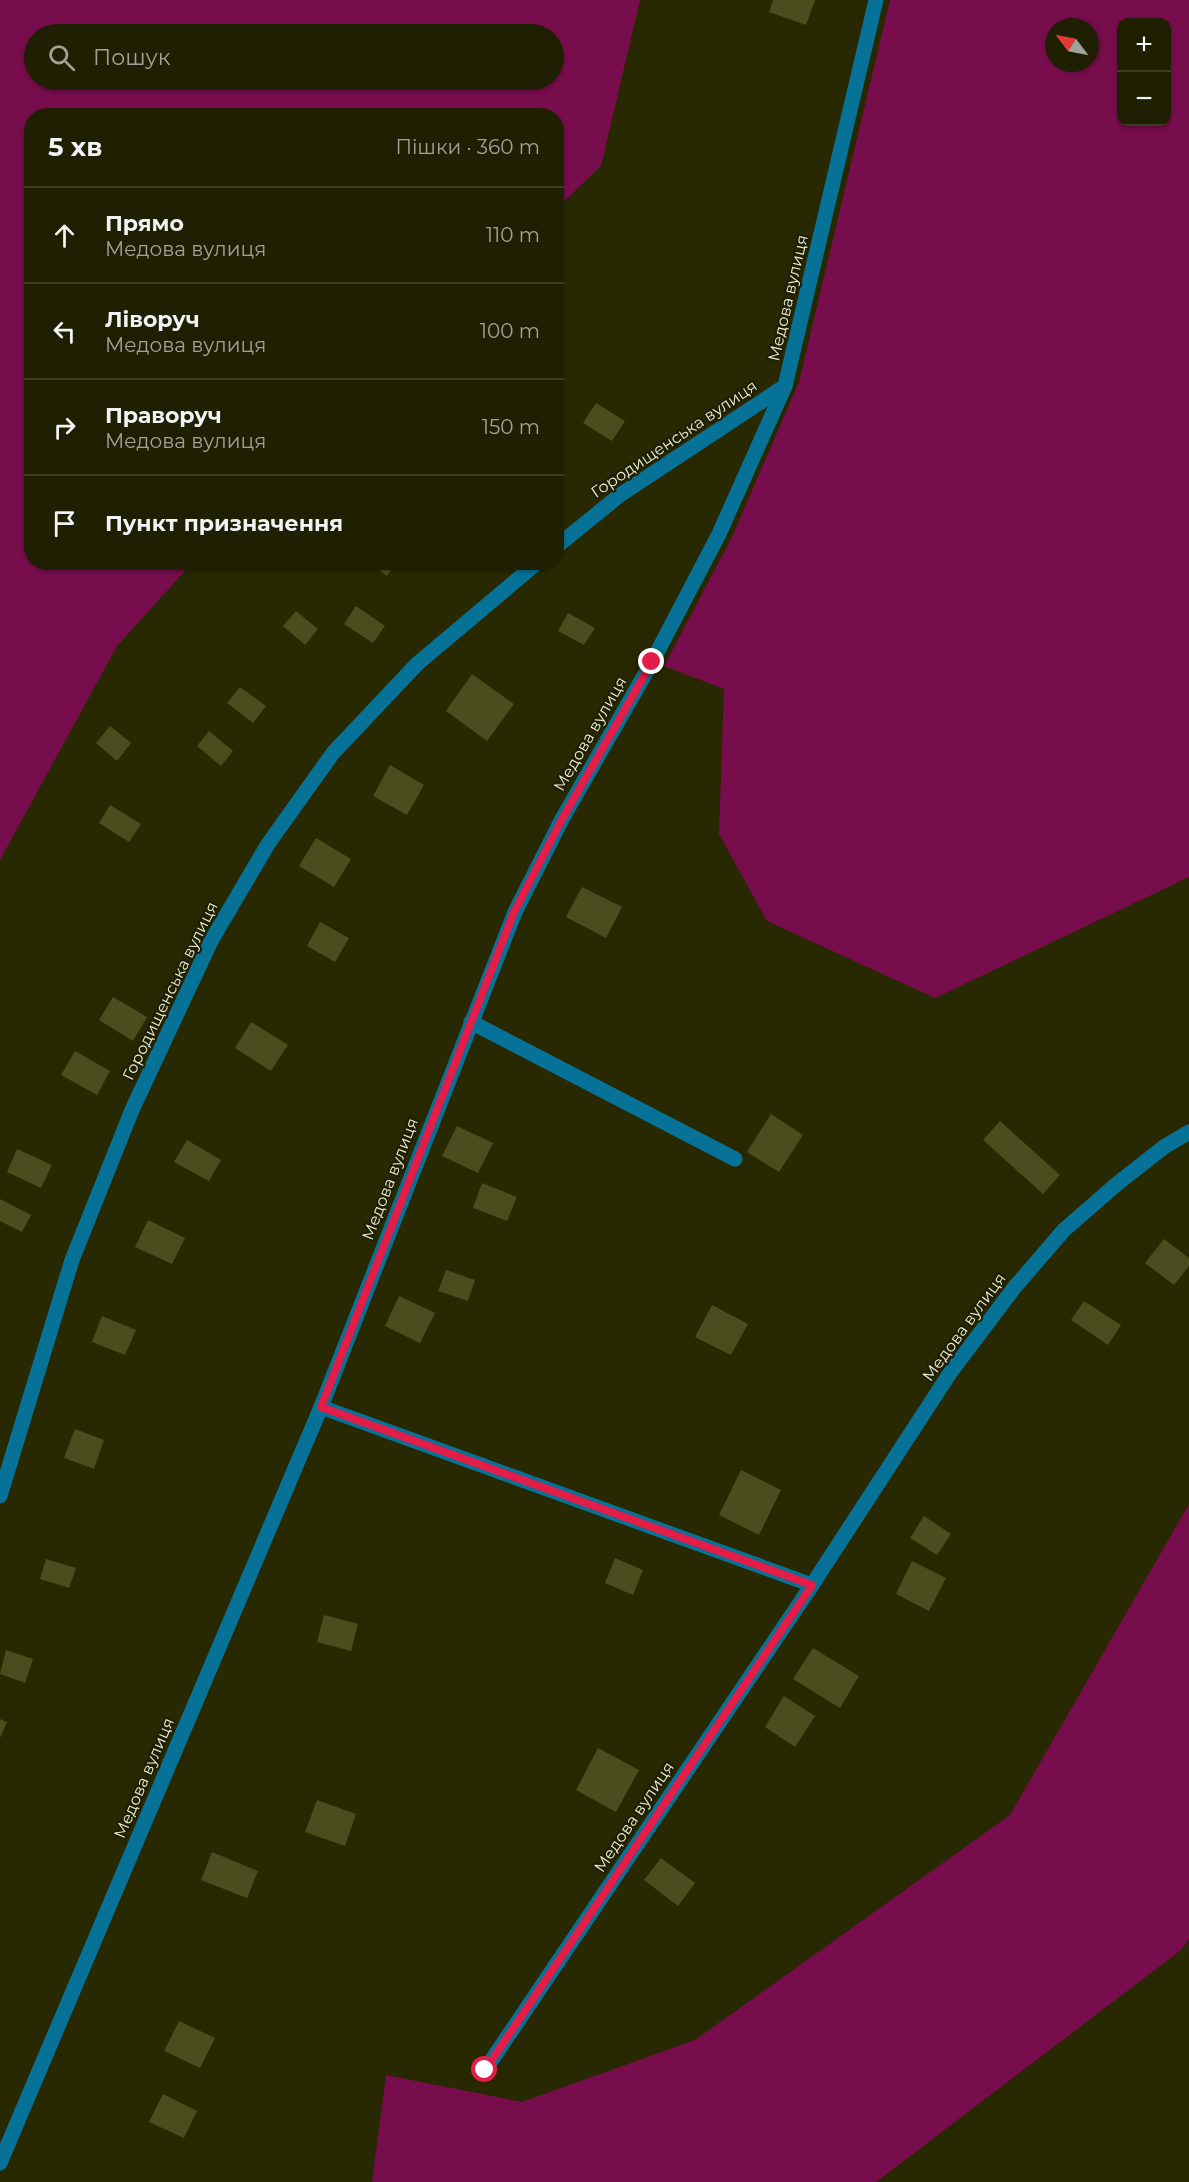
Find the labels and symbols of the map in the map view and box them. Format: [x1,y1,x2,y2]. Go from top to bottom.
north arrow [1045,18,1099,72]
street label: Медова вулиця [764,233,812,363]
street label: Городищенська вулиця [587,376,761,502]
route end [638,648,664,674]
street label: Медова вулиця [550,673,630,795]
street label: Городищенська вулиця [118,899,222,1083]
street label: Медова вулиця [358,1115,422,1243]
street label: Медова вулиця [918,1269,1010,1385]
street label: Медова вулиця [110,1715,178,1841]
street label: Медова вулиця [590,1758,678,1876]
route start [471,2056,497,2082]

